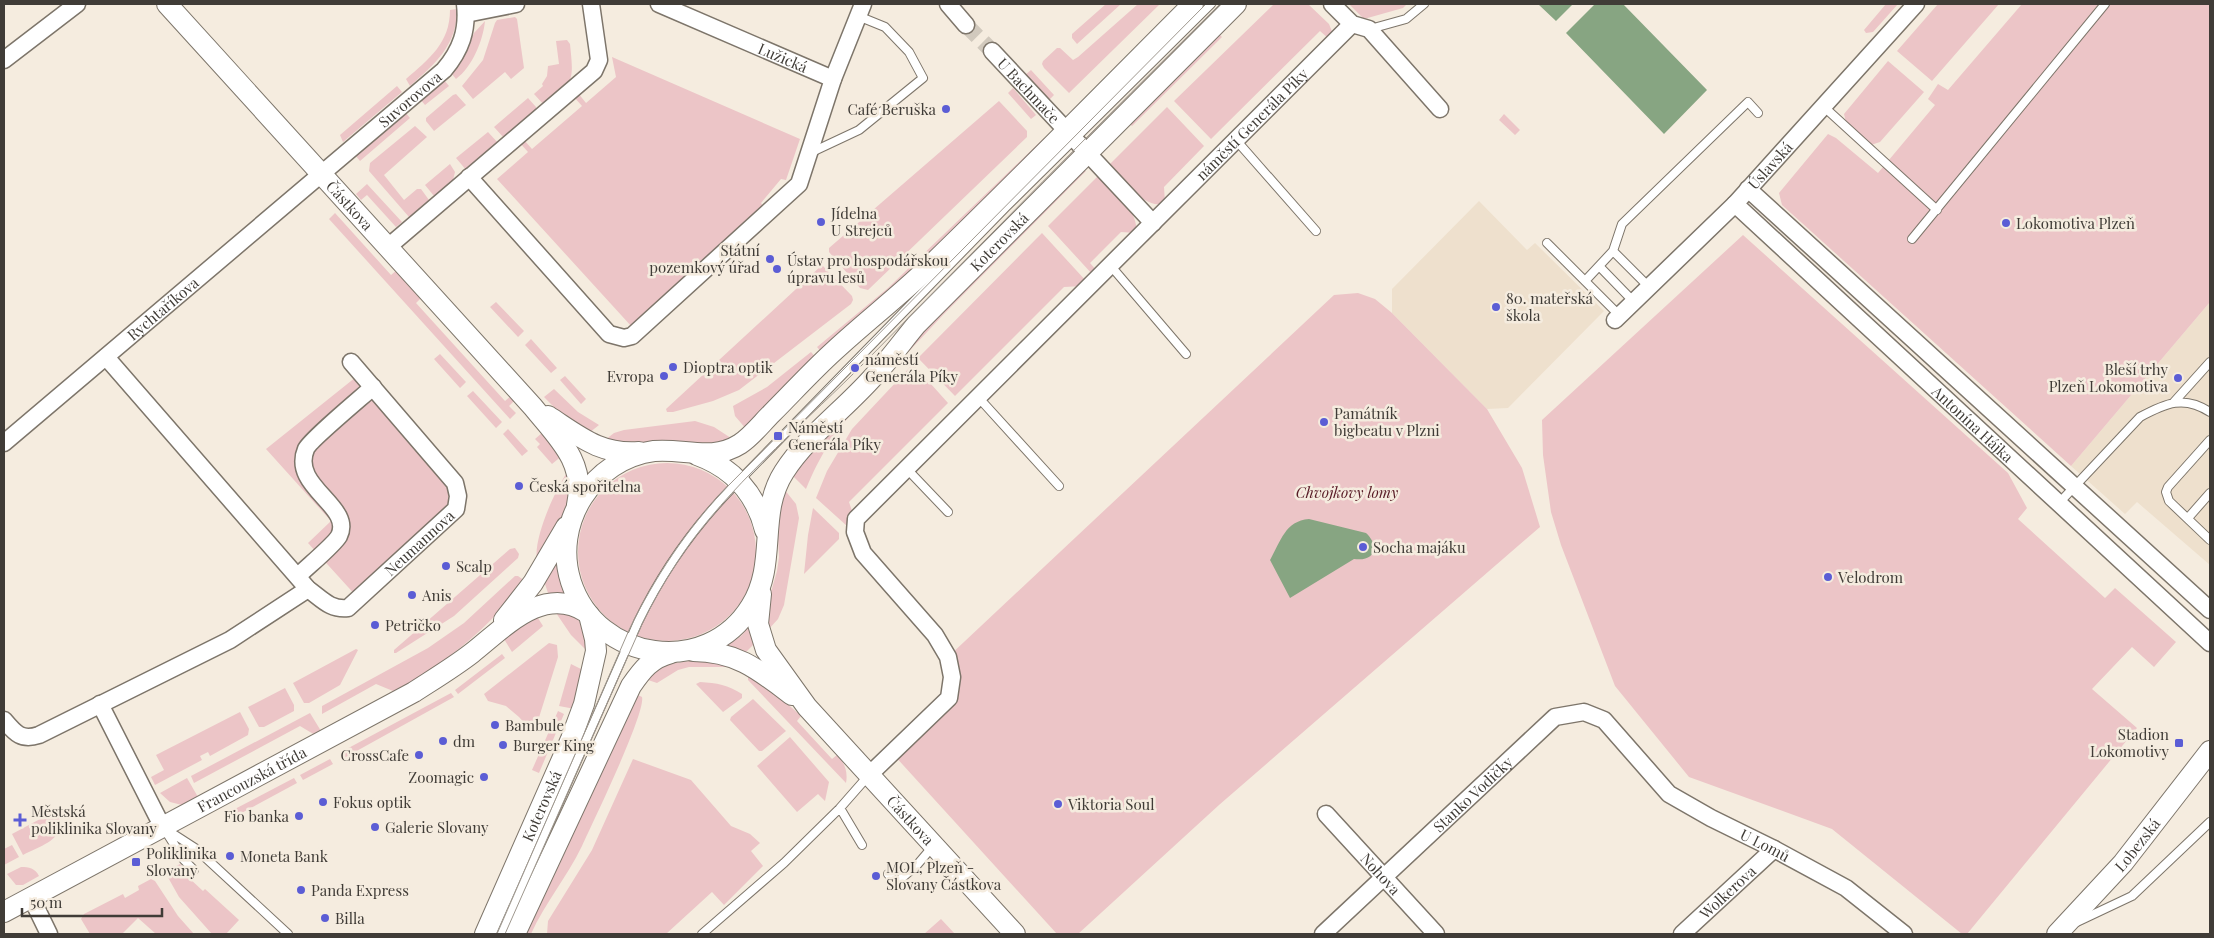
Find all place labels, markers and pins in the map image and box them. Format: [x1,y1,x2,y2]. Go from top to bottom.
place label: Café Beruška [848,99,937,119]
marker: Café Beruška [940,103,952,115]
place label: Jídelna U Strejců [830,203,893,240]
place label: Lokomotiva Plzeň [2016,213,2135,233]
marker: Jídelna U Strejců [815,216,827,228]
marker: Lokomotiva Plzeň [2000,217,2012,229]
place label: Státní pozemkový úřad [649,240,761,277]
place label: Ústav pro hospodářskou úpravu lesů [787,250,949,287]
marker: Státní pozemkový úřad [764,253,776,265]
marker: Ústav pro hospodářskou úpravu lesů [771,263,783,275]
place label: 80. mateřská škola [1506,288,1593,325]
marker: 80. mateřská škola [1490,301,1502,313]
place label: náměstí Generála Píky [865,349,959,386]
place label: Dioptra optik [683,357,774,377]
place label: Bleší trhy Plzeň Lokomotiva [2049,359,2169,396]
marker: Dioptra optik [667,361,679,373]
marker: náměstí Generála Píky [849,362,861,374]
place label: Evropa [607,366,655,386]
marker: Evropa [658,370,670,382]
marker: Bleší trhy Plzeň Lokomotiva [2172,372,2184,384]
place label: Památník bigbeatu v Plzni [1334,403,1440,440]
marker: Památník bigbeatu v Plzni [1318,416,1330,428]
place label: Náměstí Generála Píky [788,417,882,454]
marker: Náměstí Generála Píky [772,430,784,442]
place label: Česká spořitelna [529,476,642,496]
marker: Česká spořitelna [513,480,525,492]
place label: Socha majáku [1373,537,1466,557]
marker: Socha majáku [1357,541,1369,553]
place label: Scalp [456,556,492,576]
marker: Scalp [440,560,452,572]
place label: Velodrom [1837,567,1904,587]
marker: Velodrom [1822,571,1834,583]
place label: Anis [421,585,452,605]
marker: Anis [406,589,418,601]
place label: Petričko [385,615,441,635]
marker: Petričko [369,619,381,631]
place label: Bambule [505,715,564,735]
marker: Bambule [489,719,501,731]
place label: Stadion Lokomotivy [2090,724,2169,761]
place label: dm [453,731,476,751]
marker: dm [437,735,449,747]
place label: Burger King [513,735,594,755]
marker: Stadion Lokomotivy [2173,737,2185,749]
marker: Burger King [497,739,509,751]
place label: CrossCafe [341,745,409,765]
marker: CrossCafe [413,749,425,761]
place label: Zoomagic [408,767,474,787]
marker: Zoomagic [478,771,490,783]
place label: Fokus optik [333,792,412,812]
place label: Viktoria Soul [1067,794,1155,814]
marker: Fokus optik [317,796,329,808]
marker: Viktoria Soul [1052,798,1064,810]
place label: Městská poliklinika Slovany [31,801,157,838]
place label: Fio banka [224,806,290,826]
marker: Fio banka [293,810,305,822]
marker: Městská poliklinika Slovany [13,813,27,827]
place label: Galerie Slovany [385,817,489,837]
marker: Galerie Slovany [369,821,381,833]
place label: Poliklinika Slovany [146,843,217,880]
place label: Moneta Bank [240,846,329,866]
marker: Moneta Bank [224,850,236,862]
marker: Poliklinika Slovany [130,856,142,868]
place label: MOL, Plzeň - Slovany Částkova [886,857,1002,894]
marker: MOL, Plzeň - Slovany Částkova [870,870,882,882]
place label: Panda Express [311,880,409,900]
marker: Panda Express [295,884,307,896]
place label: Billa [335,908,365,928]
marker: Billa [319,912,331,924]

